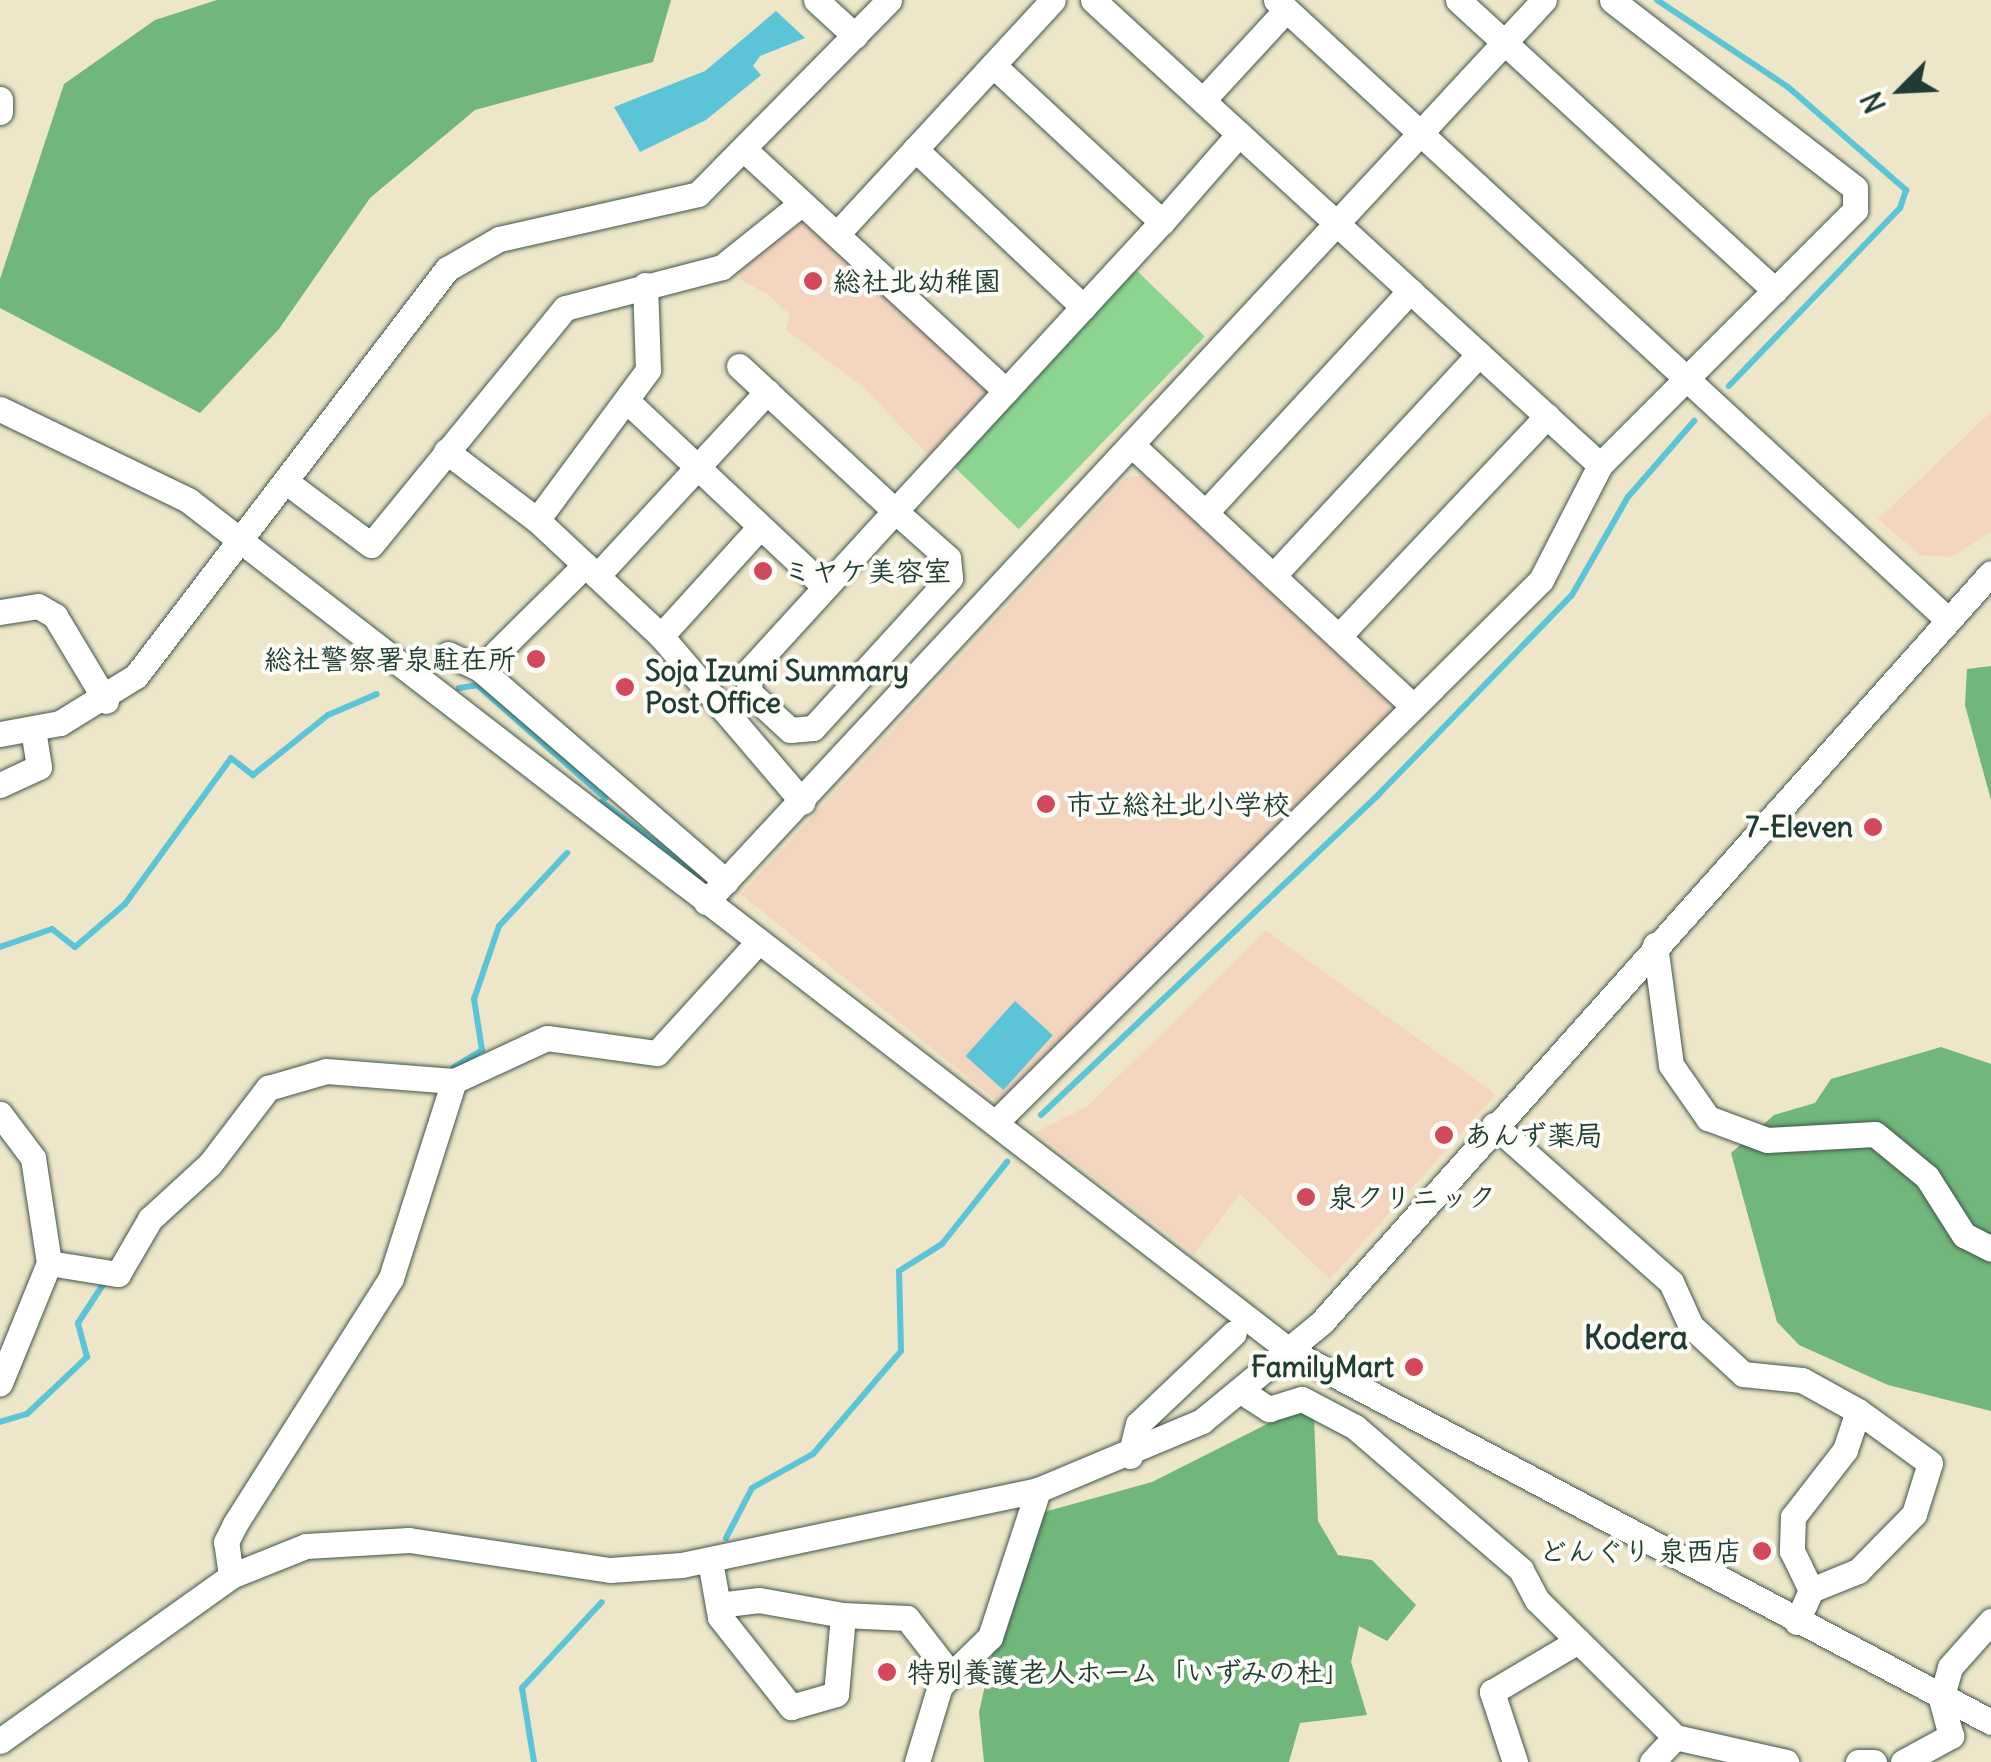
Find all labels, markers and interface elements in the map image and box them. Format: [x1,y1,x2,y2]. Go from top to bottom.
north arrow [1851,40,1951,140]
text: N [1853,86,1894,118]
place label: 総社北幼稚園 [833,264,1001,298]
marker: 総社北幼稚園 [802,270,824,292]
place label: ミヤケ美容室 [783,554,951,588]
marker: ミヤケ美容室 [752,560,774,582]
place label: 総社警察署泉駐在所 [264,642,516,676]
marker: 総社警察署泉駐在所 [525,648,547,670]
place label: Soja Izumi Summary Post Office [645,654,909,720]
marker: Soja Izumi Summary Post Office [614,676,636,698]
place label: 市立総社北小学校 [1066,787,1290,821]
marker: 市立総社北小学校 [1035,793,1057,815]
place label: 7-Eleven [1746,810,1853,844]
marker: 7-Eleven [1862,816,1884,838]
place label: あんず薬局 [1464,1118,1604,1152]
marker: あんず薬局 [1433,1124,1455,1146]
place label: 泉クリニック [1328,1180,1496,1214]
marker: 泉クリニック [1293,1184,1319,1210]
district label: Kodera [1584,1319,1688,1357]
place label: FamilyMart [1251,1350,1394,1384]
marker: FamilyMart [1403,1356,1425,1378]
place label: どんぐり 泉西店 [1539,1534,1742,1568]
marker: どんぐり 泉西店 [1751,1540,1773,1562]
place label: 特別養護老人ホーム「いずみの杜」 [907,1655,1355,1689]
marker: 特別養護老人ホーム「いずみの杜」 [876,1661,898,1683]

